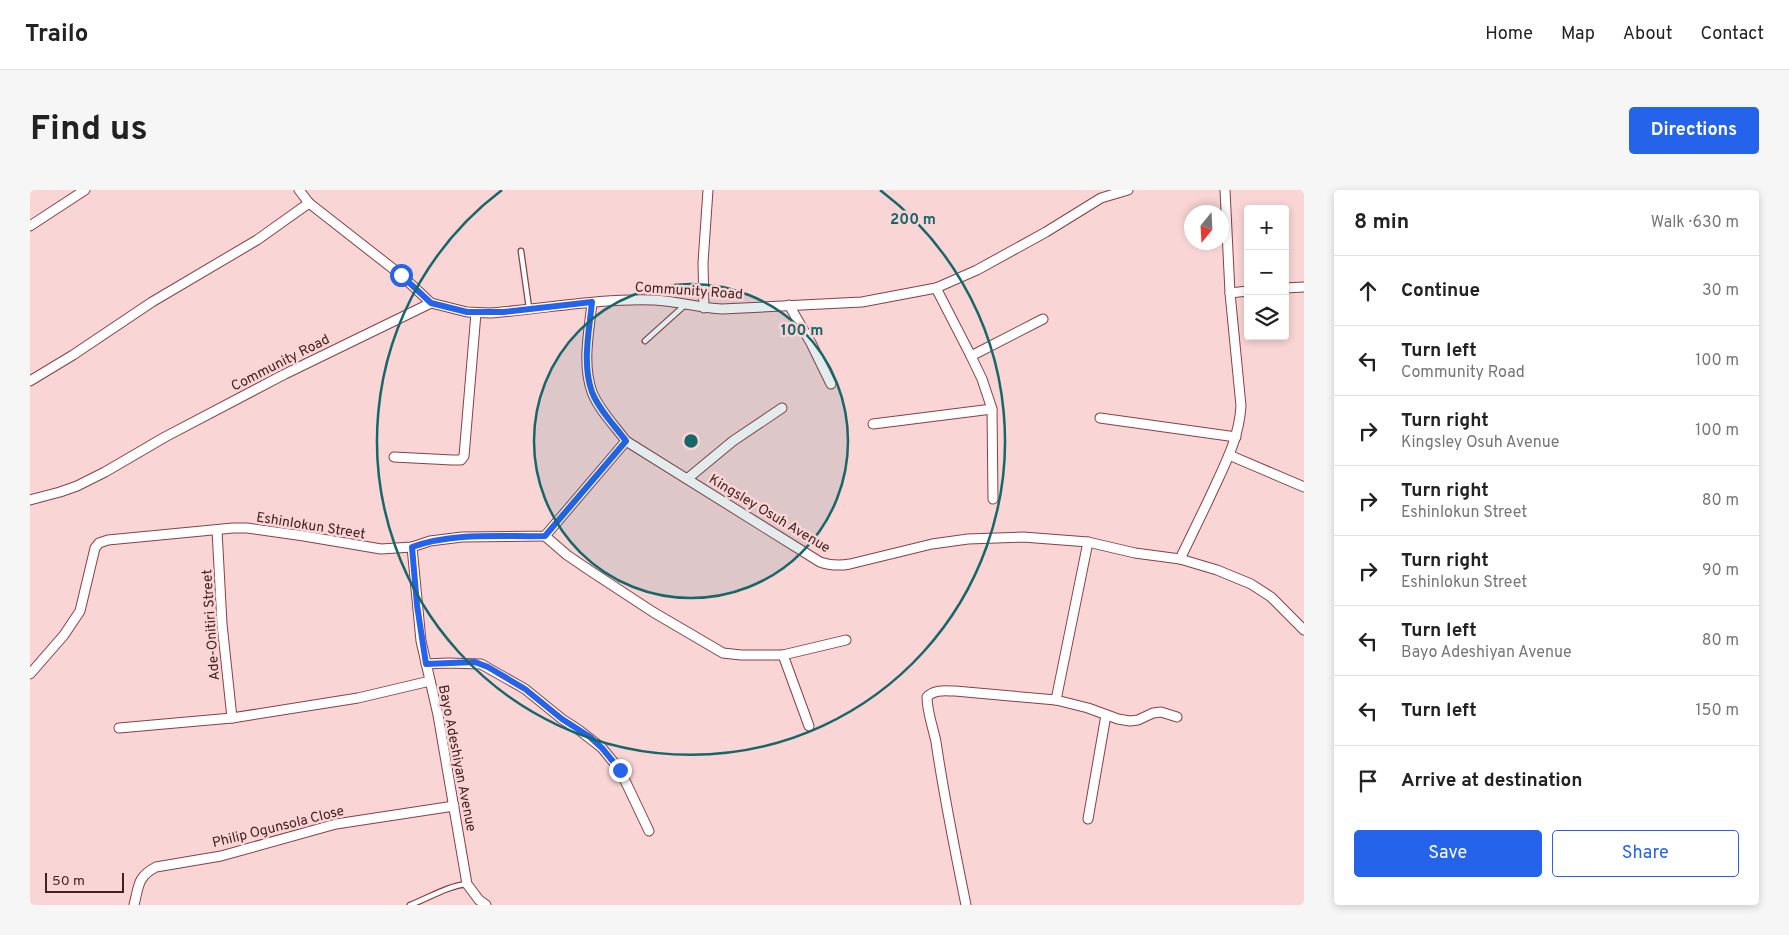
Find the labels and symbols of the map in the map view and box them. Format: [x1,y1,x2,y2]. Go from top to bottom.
north arrow [1184,205,1229,250]
text: 200 m [890,211,936,230]
route start [390,264,413,287]
street label: Community Road [634,279,744,304]
text: 100 m [781,322,823,341]
street label: Community Road [229,331,333,396]
centre of rings [682,432,700,450]
street label: Kingsley Osuh Avenue [705,471,833,557]
street label: Eshinlokun Street [255,509,367,544]
street label: Ade-Onitiri Street [199,569,224,681]
street label: Bayo Adeshiyan Avenue [434,683,479,833]
route end [609,759,632,782]
street label: Philip Ogunsola Close [211,803,346,852]
scale bar [45,870,124,893]

